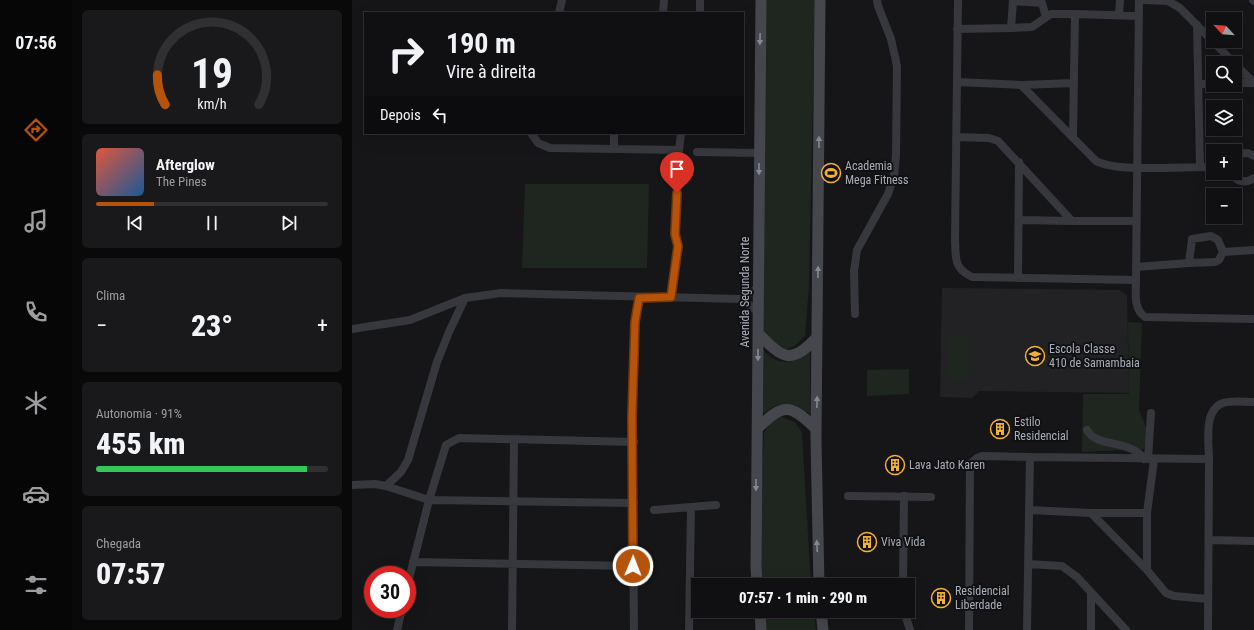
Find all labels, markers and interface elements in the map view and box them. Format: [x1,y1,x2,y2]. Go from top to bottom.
north arrow [1206,12,1242,48]
map controls [1206,12,1242,224]
text: 190 m [446,27,516,60]
icon: right [380,28,432,80]
text: 07:56 [15,32,57,53]
one-way arrow [757,33,763,46]
text: 19 [191,49,233,98]
button: search [1206,56,1242,92]
text: Vire à direita [446,61,536,82]
text: km/h [197,96,227,112]
button: layers [1206,100,1242,136]
icon: left [429,104,451,126]
text: Depois [380,106,421,124]
icon: directions [22,116,50,144]
one-way arrow [816,135,822,148]
button: + [1206,144,1242,180]
pin [660,152,694,193]
text: Afterglow [156,156,215,174]
icon: arrive [666,158,688,180]
place label: Academia Mega Fitness [845,159,909,187]
sports icon: Academia Mega Fitness [820,162,842,184]
one-way arrow [756,163,762,176]
text: The Pines [156,174,207,189]
button: − [1206,188,1242,224]
icon: music [22,207,50,235]
icon: previous [124,212,146,234]
icon: pause [201,212,223,234]
icon: next [278,212,300,234]
street label: Avenida Segunda Norte [738,236,752,347]
one-way arrow [815,265,821,278]
text: Clima [96,288,125,303]
icon: phone [22,298,50,326]
text: 23° [191,308,233,343]
text: − [96,313,107,338]
text: + [317,313,328,338]
place label: Escola Classe 410 de Samambaia [1049,342,1140,370]
school or university icon: Escola Classe 410 de Samambaia [1024,345,1046,367]
one-way arrow [755,349,761,362]
icon: climate [22,389,50,417]
one-way arrow [814,395,820,408]
text: Autonomia · 91% [96,406,182,421]
place label: Estilo Residencial [1014,415,1068,443]
building icon: Estilo Residencial [989,418,1011,440]
text: 455 km [96,426,185,461]
building icon: Lava Jato Karen [884,454,906,476]
place label: Lava Jato Karen [909,458,985,472]
one-way arrow [753,479,759,492]
icon: car [22,480,50,508]
building icon: Viva Vida [856,531,878,553]
place label: Viva Vida [881,535,925,549]
text: Chegada [96,536,141,551]
one-way arrow [814,540,821,552]
position arrow [612,545,654,587]
text: 07:57 [96,556,165,591]
speed limit sign: 30 [364,566,416,618]
icon: filters [22,571,50,599]
place label: Residencial Liberdade [955,584,1009,612]
building icon: Residencial Liberdade [930,587,952,609]
text: 07:57 · 1 min · 290 m [739,589,867,607]

